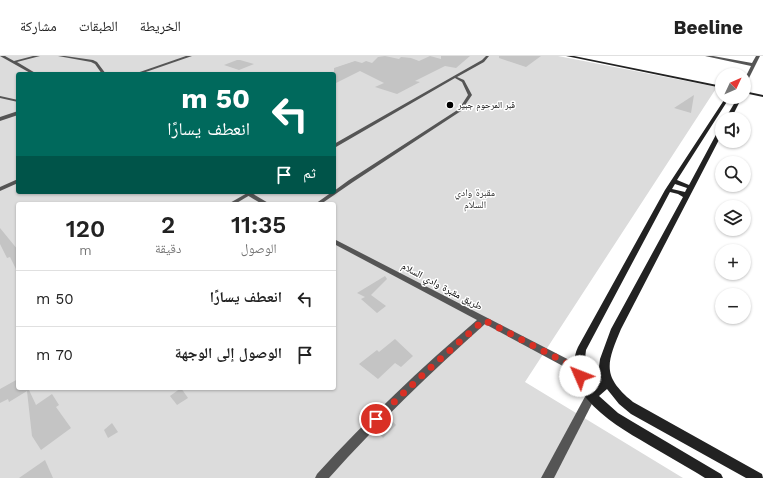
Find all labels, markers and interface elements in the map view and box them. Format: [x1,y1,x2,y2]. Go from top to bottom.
text: Beeline [673,16,743,39]
text: مشاركة [20,18,57,34]
text: الطبقات [79,18,118,34]
text: الخريطة [140,18,181,34]
north arrow [715,68,751,104]
map controls [715,68,751,324]
text: 50 m [181,82,250,115]
icon: left [264,88,316,140]
marker: قبر المرحوم جبير [445,100,455,110]
place label: قبر المرحوم جبير [457,100,515,112]
button: sound [715,112,751,148]
text: انعطف يسارًا [167,118,250,139]
button: search [715,156,751,192]
icon: arrive [273,164,295,186]
text: ثم [303,164,316,182]
park label: مقبرة وادي السلام [455,187,496,212]
button: layers [715,200,751,236]
text: 2 [161,211,175,239]
text: 11:35 [231,211,286,239]
text: 120 [66,215,105,243]
text: دقيقة [155,241,181,256]
text: الوصول [241,241,277,256]
text: m [79,243,92,258]
button: + [715,244,751,280]
street label: طريق مقبرة وادي السلام [399,260,485,314]
text: انعطف يسارًا [210,288,282,306]
icon: left [294,288,316,310]
button: − [715,288,751,324]
text: 50 m [36,290,73,308]
text: الوصول إلى الوجهة [175,344,282,362]
icon: arrive [294,344,316,366]
text: 70 m [36,346,73,364]
position arrow [559,355,601,397]
pin [359,402,393,436]
icon: arrive [365,408,387,430]

